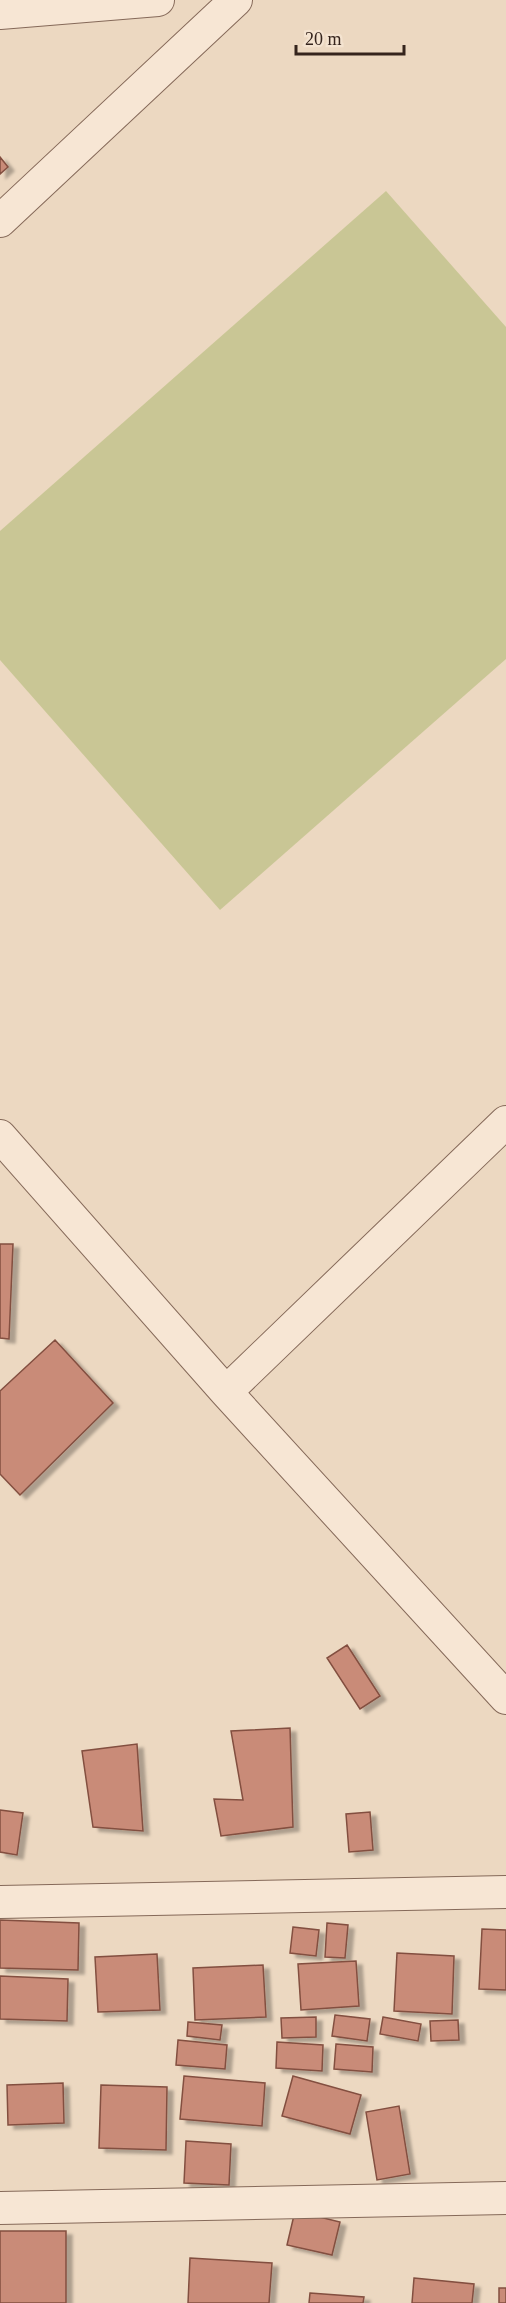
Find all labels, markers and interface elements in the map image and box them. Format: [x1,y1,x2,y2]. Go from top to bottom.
scale bar [296,18,404,56]
text: 20 m [305,29,342,49]

